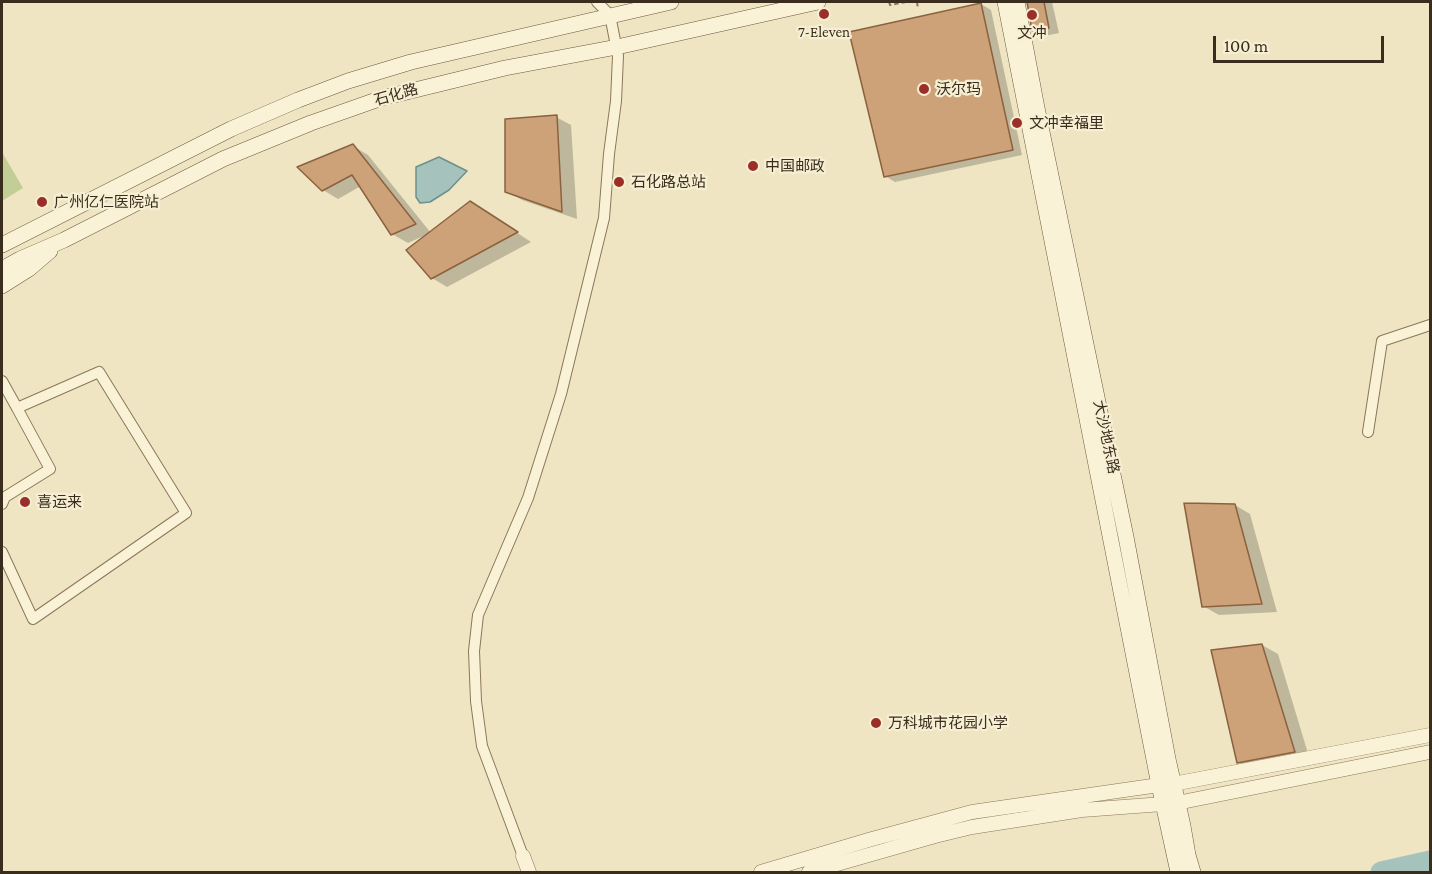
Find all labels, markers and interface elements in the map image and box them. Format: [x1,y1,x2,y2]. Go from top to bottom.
marker: 7-Eleven [817,7,831,21]
marker: 文冲 [1025,8,1039,22]
place label: 7-Eleven [798,23,850,41]
place label: 文冲 [1017,24,1047,42]
scale bar [1216,24,1387,62]
text: 100 m [1224,36,1268,56]
street label: 石化路 [372,80,420,110]
place label: 沃尔玛 [936,80,981,98]
marker: 沃尔玛 [917,82,931,96]
place label: 文冲幸福里 [1029,114,1104,132]
marker: 文冲幸福里 [1010,116,1024,130]
place label: 中国邮政 [765,157,825,175]
marker: 中国邮政 [746,159,760,173]
place label: 石化路总站 [631,173,706,191]
marker: 石化路总站 [612,175,626,189]
place label: 广州亿仁医院站 [54,193,159,211]
marker: 广州亿仁医院站 [35,195,49,209]
street label: 大沙地东路 [1089,398,1123,476]
place label: 喜运来 [37,493,82,511]
marker: 喜运来 [18,495,32,509]
place label: 万科城市花园小学 [888,714,1008,732]
marker: 万科城市花园小学 [869,716,883,730]

